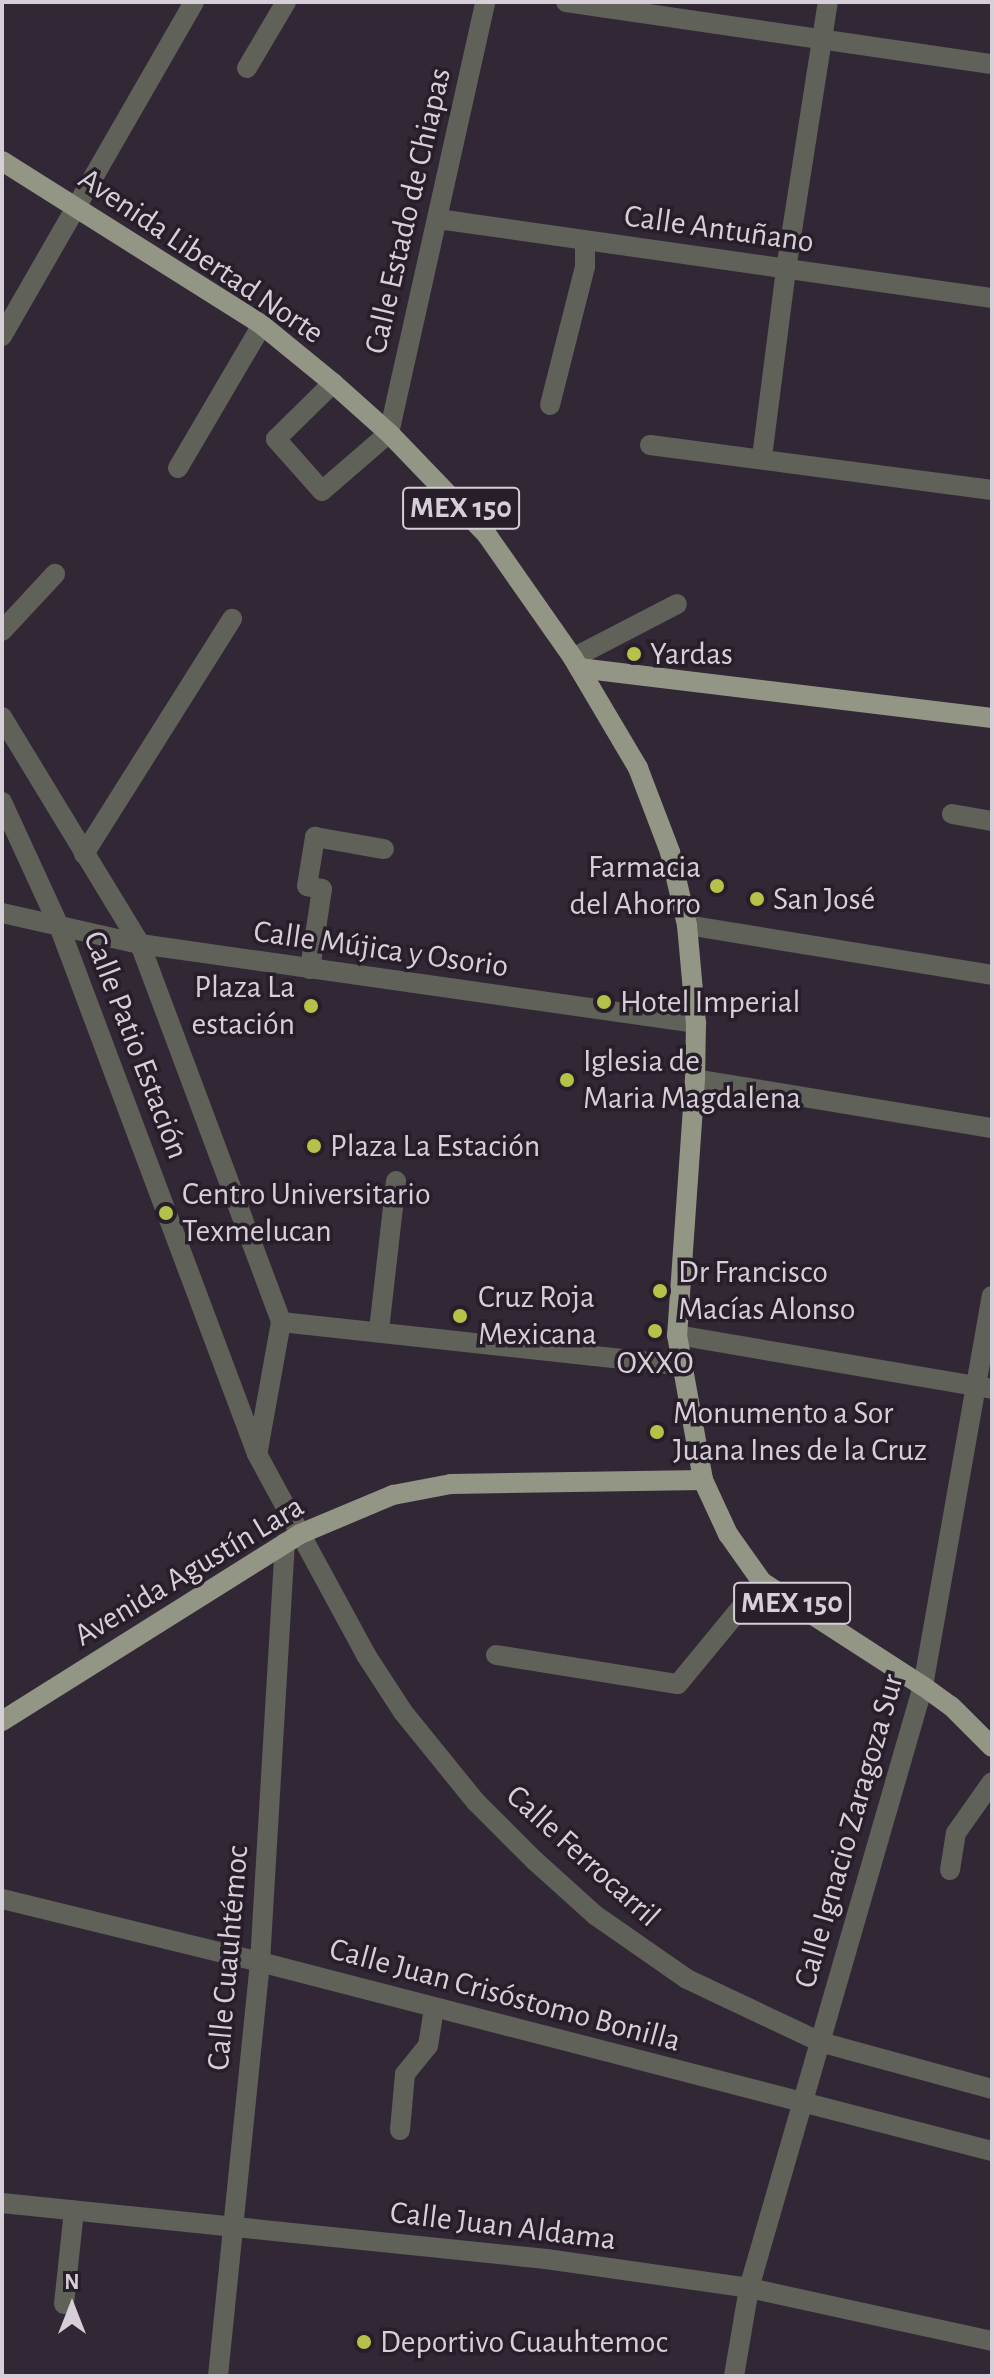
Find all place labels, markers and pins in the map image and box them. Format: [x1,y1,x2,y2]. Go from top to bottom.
place label: Yardas [650,635,733,673]
marker: Yardas [625,645,643,663]
place label: Farmacia del Ahorro [570,849,701,924]
marker: Farmacia del Ahorro [708,877,726,895]
place label: San José [773,880,875,918]
marker: San José [748,890,766,908]
place label: Plaza La estación [191,969,295,1044]
place label: Hotel Imperial [620,983,800,1021]
marker: Hotel Imperial [595,993,613,1011]
marker: Plaza La estación [302,997,320,1015]
place label: Iglesia de Maria Magdalena [583,1043,801,1118]
marker: Iglesia de Maria Magdalena [558,1071,576,1089]
place label: Plaza La Estación [330,1127,540,1165]
marker: Plaza La Estación [305,1137,323,1155]
place label: Centro Universitario Texmelucan [182,1176,431,1251]
marker: Centro Universitario Texmelucan [157,1204,175,1222]
place label: Dr Francisco Macías Alonso [678,1254,856,1329]
place label: Cruz Roja Mexicana [478,1279,597,1354]
marker: Dr Francisco Macías Alonso [649,1280,671,1302]
marker: Cruz Roja Mexicana [449,1305,471,1327]
marker: OXXO [646,1322,664,1340]
place label: OXXO [616,1344,694,1382]
place label: Monumento a Sor Juana Ines de la Cruz [673,1395,927,1470]
marker: Monumento a Sor Juana Ines de la Cruz [648,1423,666,1441]
place label: Deportivo Cuauhtemoc [380,2323,668,2361]
marker: Deportivo Cuauhtemoc [355,2333,373,2351]

